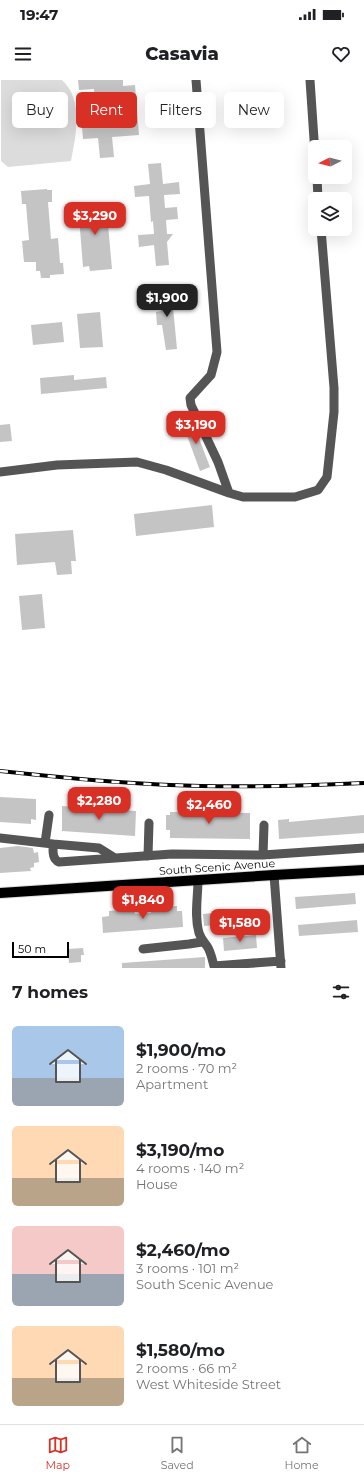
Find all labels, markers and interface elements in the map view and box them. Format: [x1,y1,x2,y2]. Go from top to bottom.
text: 19:47 [20,5,58,24]
icon: menu [12,43,34,65]
text: Casavia [145,43,219,65]
icon: heart [330,43,352,65]
chip: Buy [12,92,68,128]
chip: Rent [76,92,137,128]
chip: Filters [145,92,216,128]
chip: New [224,92,284,128]
north arrow [308,140,352,184]
map controls [308,140,352,236]
button: layers [308,192,352,236]
pin: $3,290 [62,202,128,236]
text: $3,290 [73,207,117,223]
pin: $1,900 [134,284,200,318]
text: $1,900 [146,289,188,305]
pin: $3,190 [163,411,229,445]
text: $3,190 [175,416,217,432]
pin: $2,280 [66,787,132,821]
pin: $2,460 [176,791,242,825]
text: $2,280 [77,792,121,808]
text: $2,460 [186,796,232,812]
street label: South Scenic Avenue [158,856,276,878]
pin: $1,840 [110,886,176,920]
text: $1,840 [121,891,165,907]
pin: $1,580 [207,909,273,943]
text: $1,580 [219,914,261,930]
scale bar [12,940,69,959]
text: 50 m [18,942,46,956]
icon: filters [330,981,352,1003]
text: 7 homes [12,982,88,1002]
text: $1,900/mo [136,1040,226,1060]
icon: home [44,1042,92,1090]
text: 2 rooms · 70 m² [136,1060,237,1076]
text: Apartment [136,1076,208,1092]
text: $3,190/mo [136,1140,224,1160]
icon: home [44,1142,92,1190]
text: 4 rooms · 140 m² [136,1160,244,1176]
text: House [136,1176,178,1192]
text: $2,460/mo [136,1240,230,1260]
icon: home [44,1242,92,1290]
text: 3 rooms · 101 m² [136,1260,239,1276]
text: South Scenic Avenue [136,1276,273,1292]
text: $1,580/mo [136,1340,225,1360]
icon: home [44,1342,92,1390]
text: 2 rooms · 66 m² [136,1360,237,1376]
text: West Whiteside Street [136,1376,281,1392]
tab: Map [45,1434,70,1472]
tab: Saved [161,1434,194,1472]
tab: Home [284,1434,319,1472]

